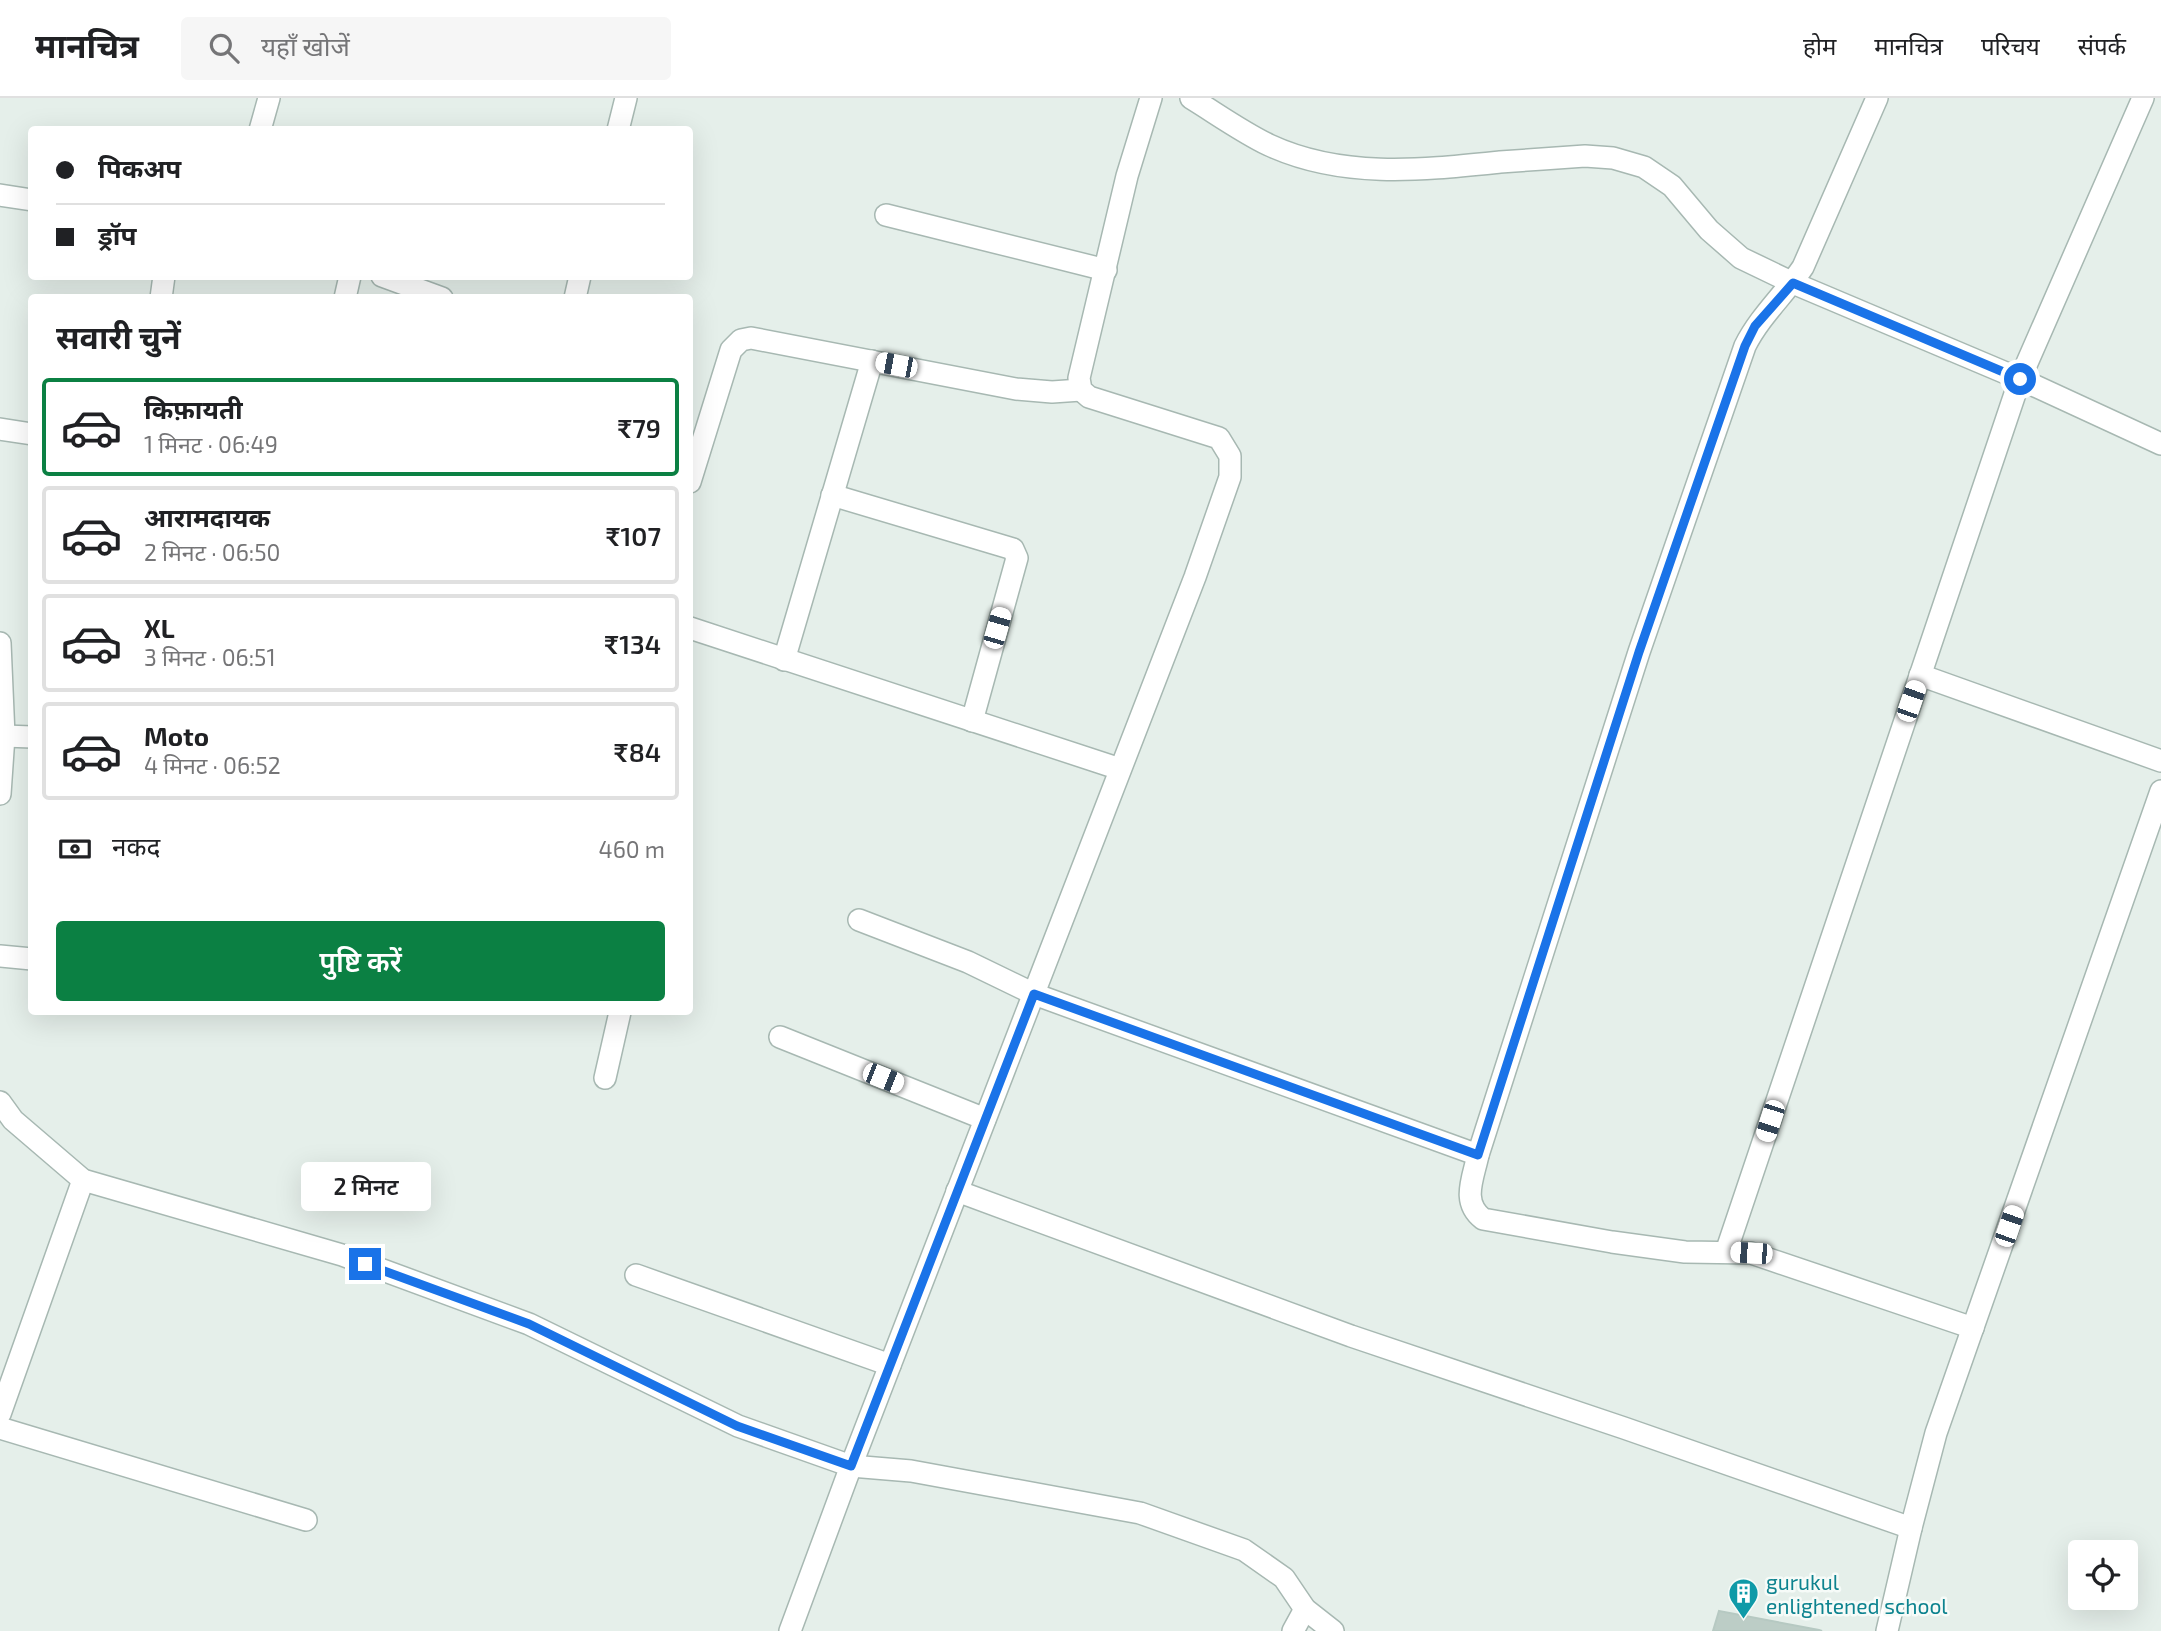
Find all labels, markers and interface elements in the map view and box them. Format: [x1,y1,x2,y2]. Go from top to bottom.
search box [181,17,671,80]
text: मानचित्र [35,25,139,65]
icon: search [205,29,243,67]
text: यहाँ खोजें [261,30,350,61]
text: होम [1803,31,1836,60]
text: मानचित्र [1874,31,1943,60]
text: परिचय [1981,31,2040,60]
text: संपर्क [2078,31,2126,60]
text: पिकअप [98,152,181,183]
text: ड्रॉप [98,219,136,250]
text: सवारी चुनें [56,317,181,355]
car [874,351,919,379]
route start [2004,363,2036,395]
text: किफ़ायती [144,393,243,424]
icon: car [60,396,123,459]
text: ₹79 [617,412,661,443]
text: 1 मिनट · 06:49 [144,430,278,458]
text: आरामदायक [144,501,270,532]
icon: car [60,504,123,567]
text: ₹107 [605,520,661,551]
text: 2 मिनट · 06:50 [144,538,280,566]
car [982,605,1013,651]
icon: car [60,612,123,675]
text: XL [144,612,175,643]
text: ₹134 [604,628,661,659]
text: 3 मिनट · 06:51 [144,643,276,671]
car [1895,678,1928,724]
icon: car [60,720,123,783]
text: Moto [144,720,209,751]
text: ₹84 [614,736,661,767]
text: 4 मिनट · 06:52 [144,751,281,779]
icon: cash [56,830,94,868]
text: नकद [112,830,160,861]
text: 460 m [599,835,665,863]
button: पुष्टि करें [56,921,665,1001]
car [860,1060,907,1096]
car [1754,1098,1787,1144]
callout: 2 मिनट [300,1162,430,1212]
text: 2 मिनट [334,1172,398,1200]
car [1993,1203,2026,1249]
car [1730,1241,1773,1265]
route end [349,1248,381,1280]
map controls [2068,1540,2138,1610]
button: locate [2068,1540,2138,1610]
place label: gurukul enlightened school [1766,1569,1948,1618]
building icon: gurukul enlightened school [1726,1576,1760,1620]

